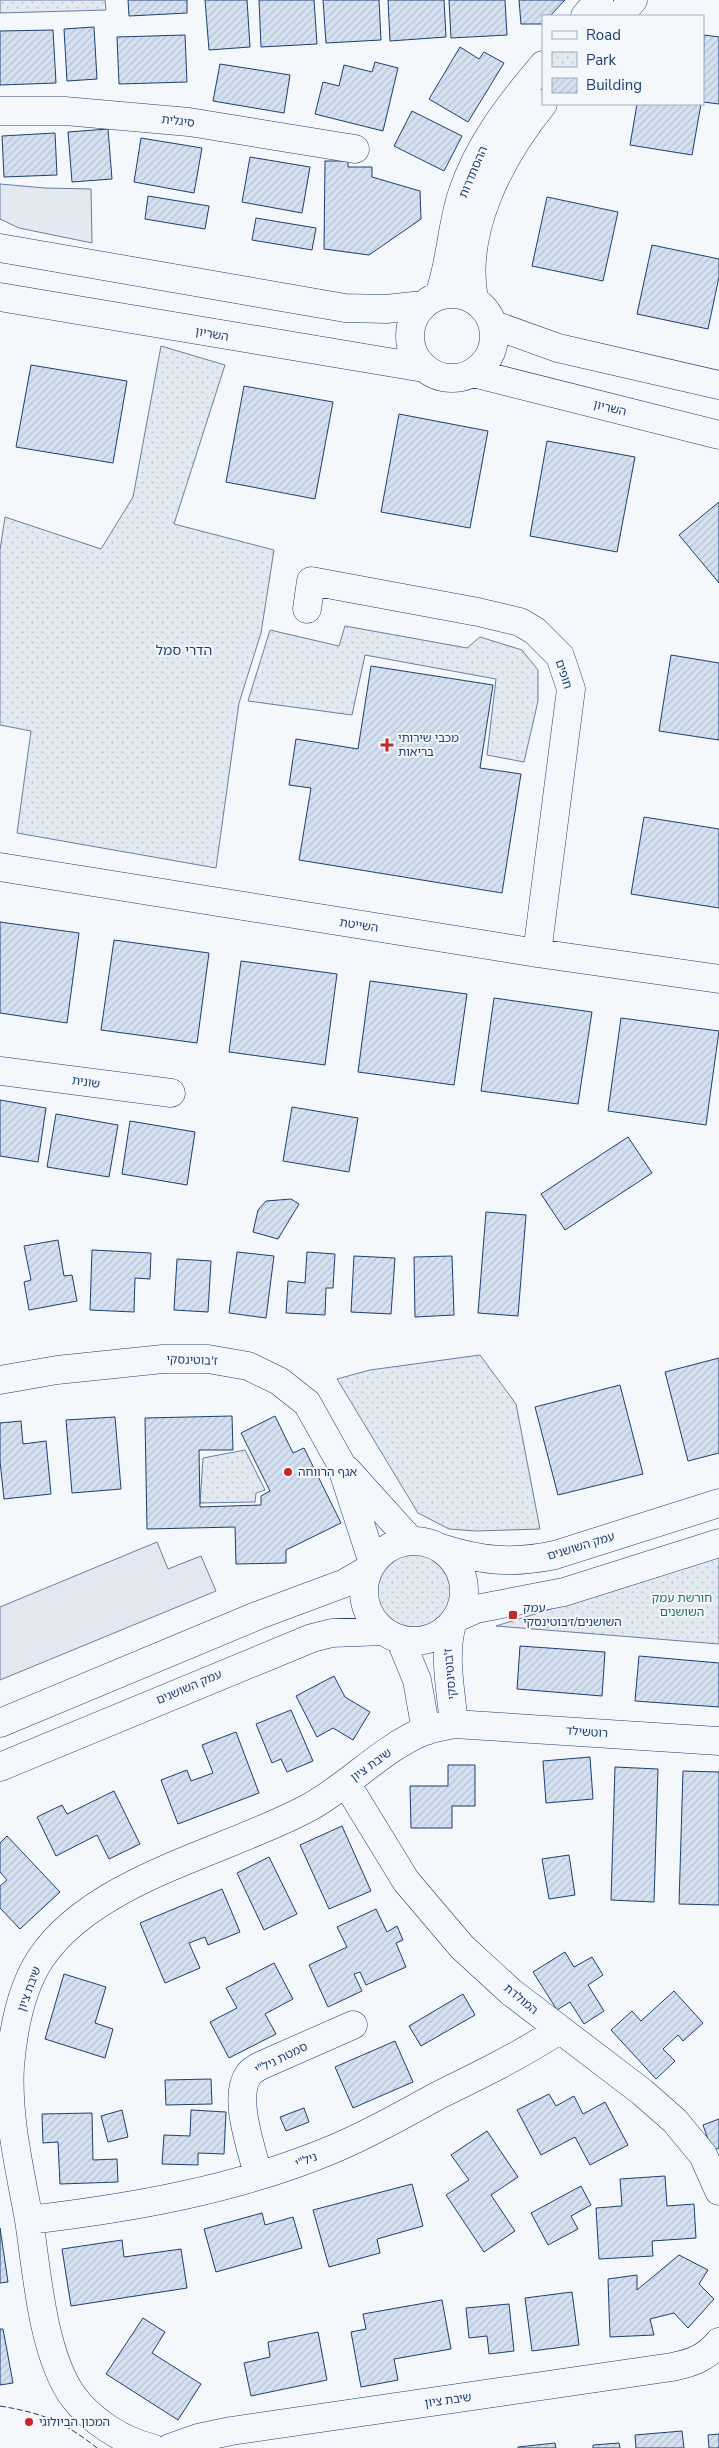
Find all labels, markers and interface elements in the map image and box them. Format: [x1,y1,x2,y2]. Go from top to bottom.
legend [542,15,704,105]
text: Road [586,25,621,45]
text: Park [586,50,616,70]
text: Building [586,75,642,95]
street label: סיגלית [160,111,196,131]
street label: ההסתדרות [455,144,491,200]
street label: השריון [194,323,230,345]
street label: השריון [592,396,628,420]
district label: הדרי סמל [156,641,212,660]
street label: חופים [552,657,576,691]
place label: מכבי שירותי בריאות [398,730,459,760]
marker: מכבי שירותי בריאות [380,738,394,752]
street label: השייטת [338,914,380,936]
street label: שונית [71,1072,101,1092]
street label: ז'בוטינסקי [166,1351,218,1369]
place label: אגף הרווחה [298,1464,358,1480]
marker: אגף הרווחה [282,1466,294,1478]
street label: עמק השושנים [545,1528,617,1564]
park label: חורשת עמק השושנים [652,1590,712,1620]
place label: עמק השושנים/ז׳בוטינסקי [523,1600,622,1630]
marker: עמק השושנים/ז׳בוטינסקי [507,1609,519,1621]
street label: ז'בוטינסקי [440,1648,460,1700]
street label: עמק השושנים [154,1666,224,1708]
street label: רוטשילד [565,1723,609,1741]
street label: שיבת ציון [347,1745,395,1785]
street label: שיבת ציון [13,1964,45,2014]
street label: המולדת [501,1980,541,2018]
street label: סמטת ניל"י [252,2038,310,2078]
street label: ניל"י [293,2149,319,2171]
street label: שיבת ציון [423,2389,473,2411]
place label: המכון הביולוגי [39,2414,110,2430]
marker: המכון הביולוגי [23,2416,35,2428]

